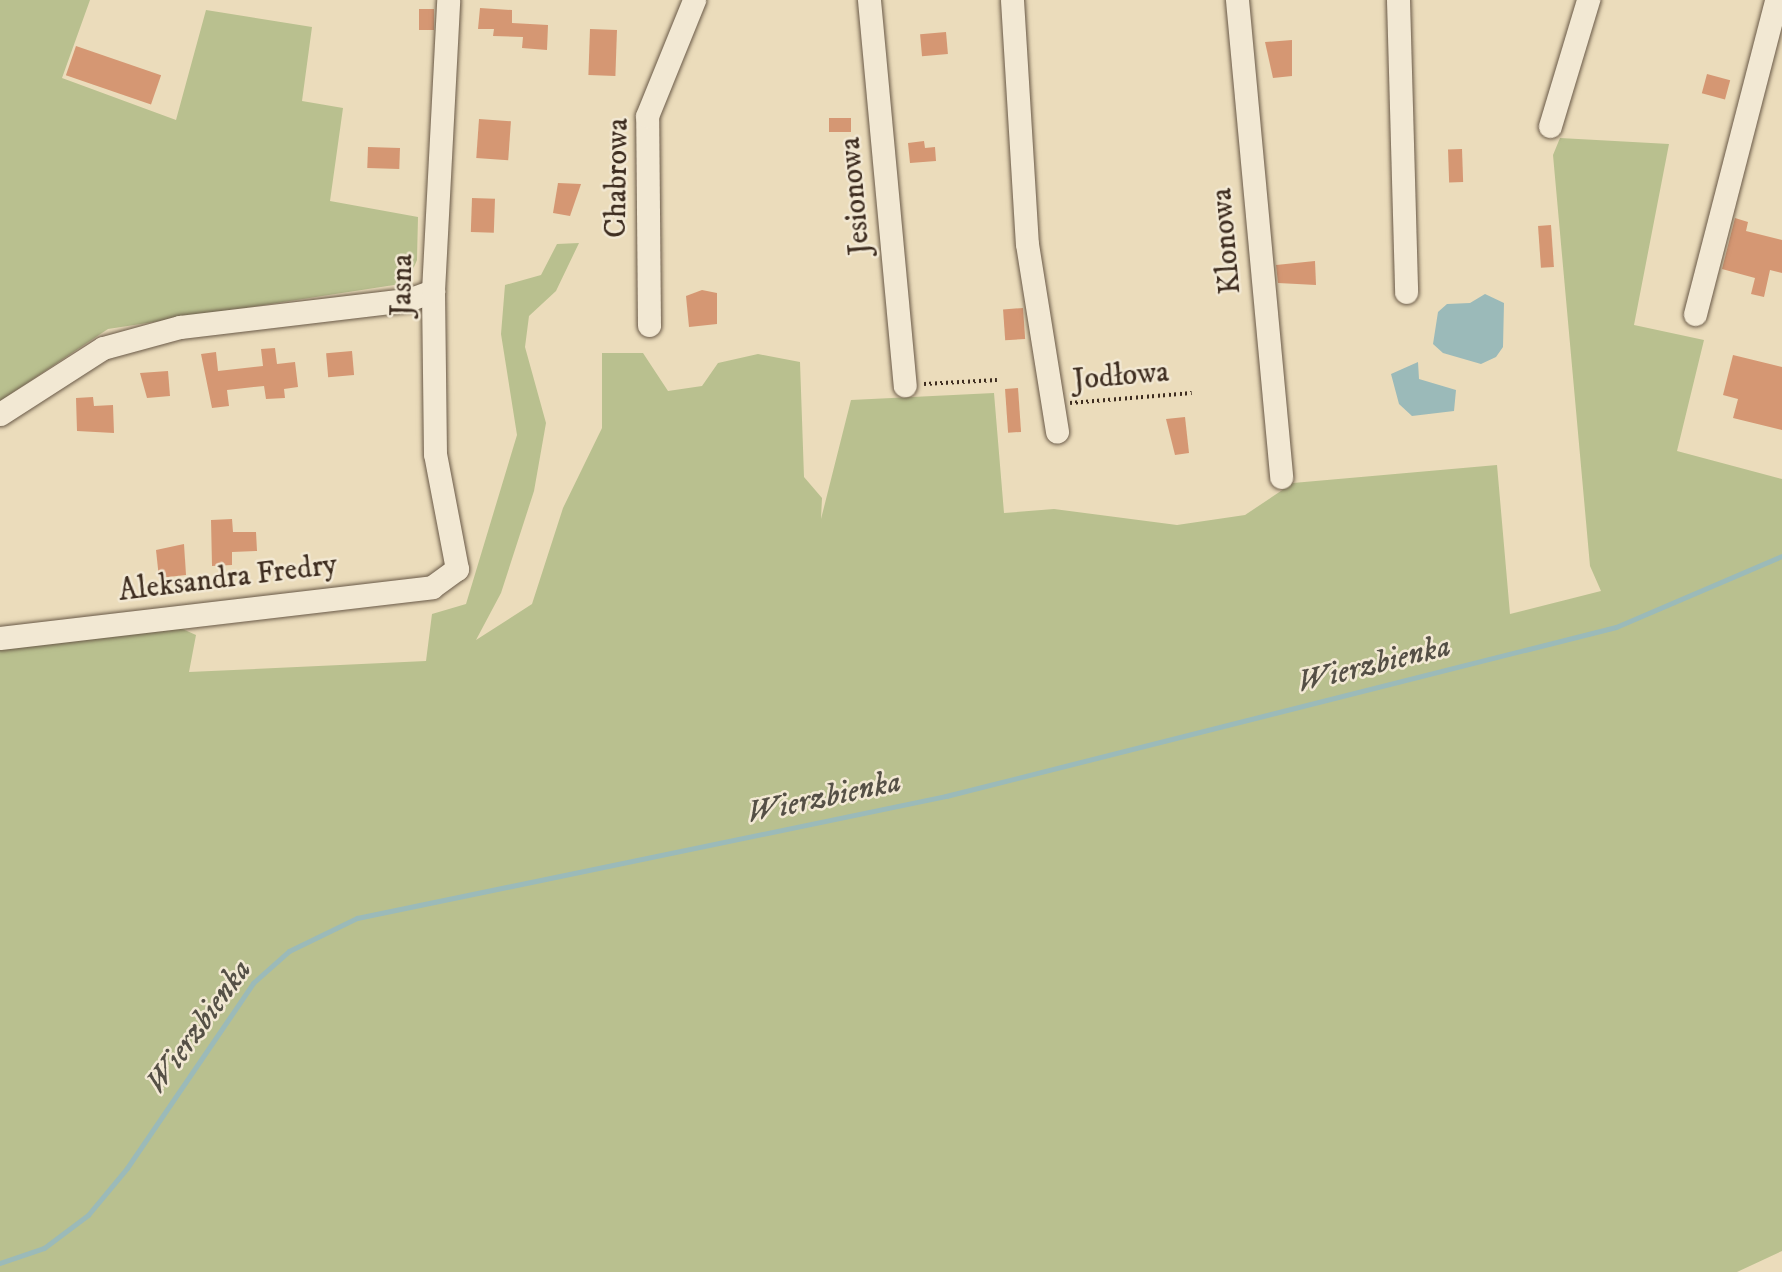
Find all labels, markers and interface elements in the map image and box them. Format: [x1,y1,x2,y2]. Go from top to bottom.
street label: Chabrowa [599,118,637,238]
street label: Jesionowa [833,136,879,256]
street label: Klonowa [1204,186,1250,296]
street label: Jasna [384,253,422,317]
street label: Jodłowa [1071,355,1171,399]
street label: Aleksandra Fredry [117,548,339,610]
water label: Wierzbienka [1293,627,1455,703]
water label: Wierzbienka [743,763,905,833]
water label: Wierzbienka [137,952,261,1102]

